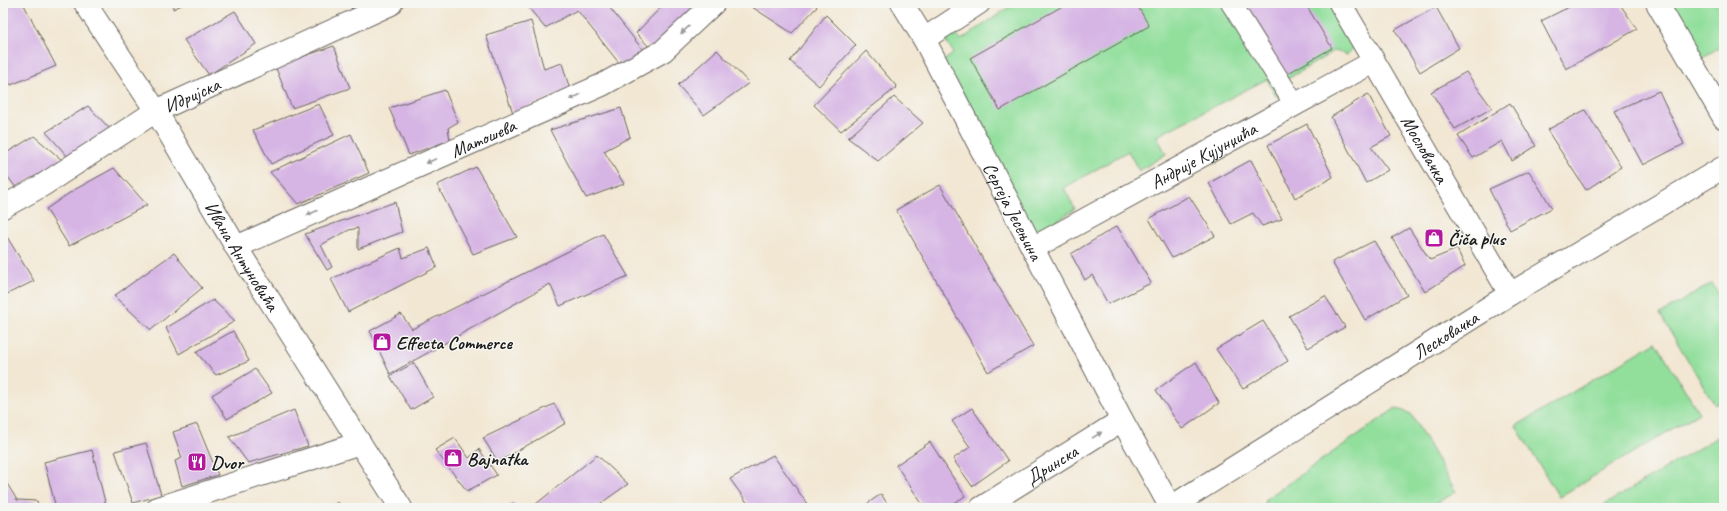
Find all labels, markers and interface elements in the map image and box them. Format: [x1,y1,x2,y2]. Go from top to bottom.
one-way arrow [680,25,691,34]
street label: Идријска [160,72,225,119]
one-way arrow [570,94,581,100]
street label: Мословачка [1395,111,1454,189]
street label: Матошева [447,113,521,164]
street label: Андрије Кујунџића [1146,116,1262,194]
one-way arrow [425,158,436,164]
street label: Сергеја Јесењина [977,158,1048,266]
street label: Ивана Антуновића [199,197,285,317]
one-way arrow [306,210,317,216]
shop icon: Čiča plus [1423,227,1445,249]
place label: Čiča plus [1448,227,1507,251]
street label: Лесковачка [1409,305,1485,365]
shop icon: Effecta Commerce [371,331,393,353]
place label: Effecta Commerce [396,331,514,355]
one-way arrow [1091,432,1103,439]
street label: Дринска [1021,439,1084,490]
shop icon: Bajnatka [442,447,464,469]
place label: Bajnatka [467,447,529,471]
restaurant icon: Dvor [186,451,208,473]
place label: Dvor [211,451,245,475]

